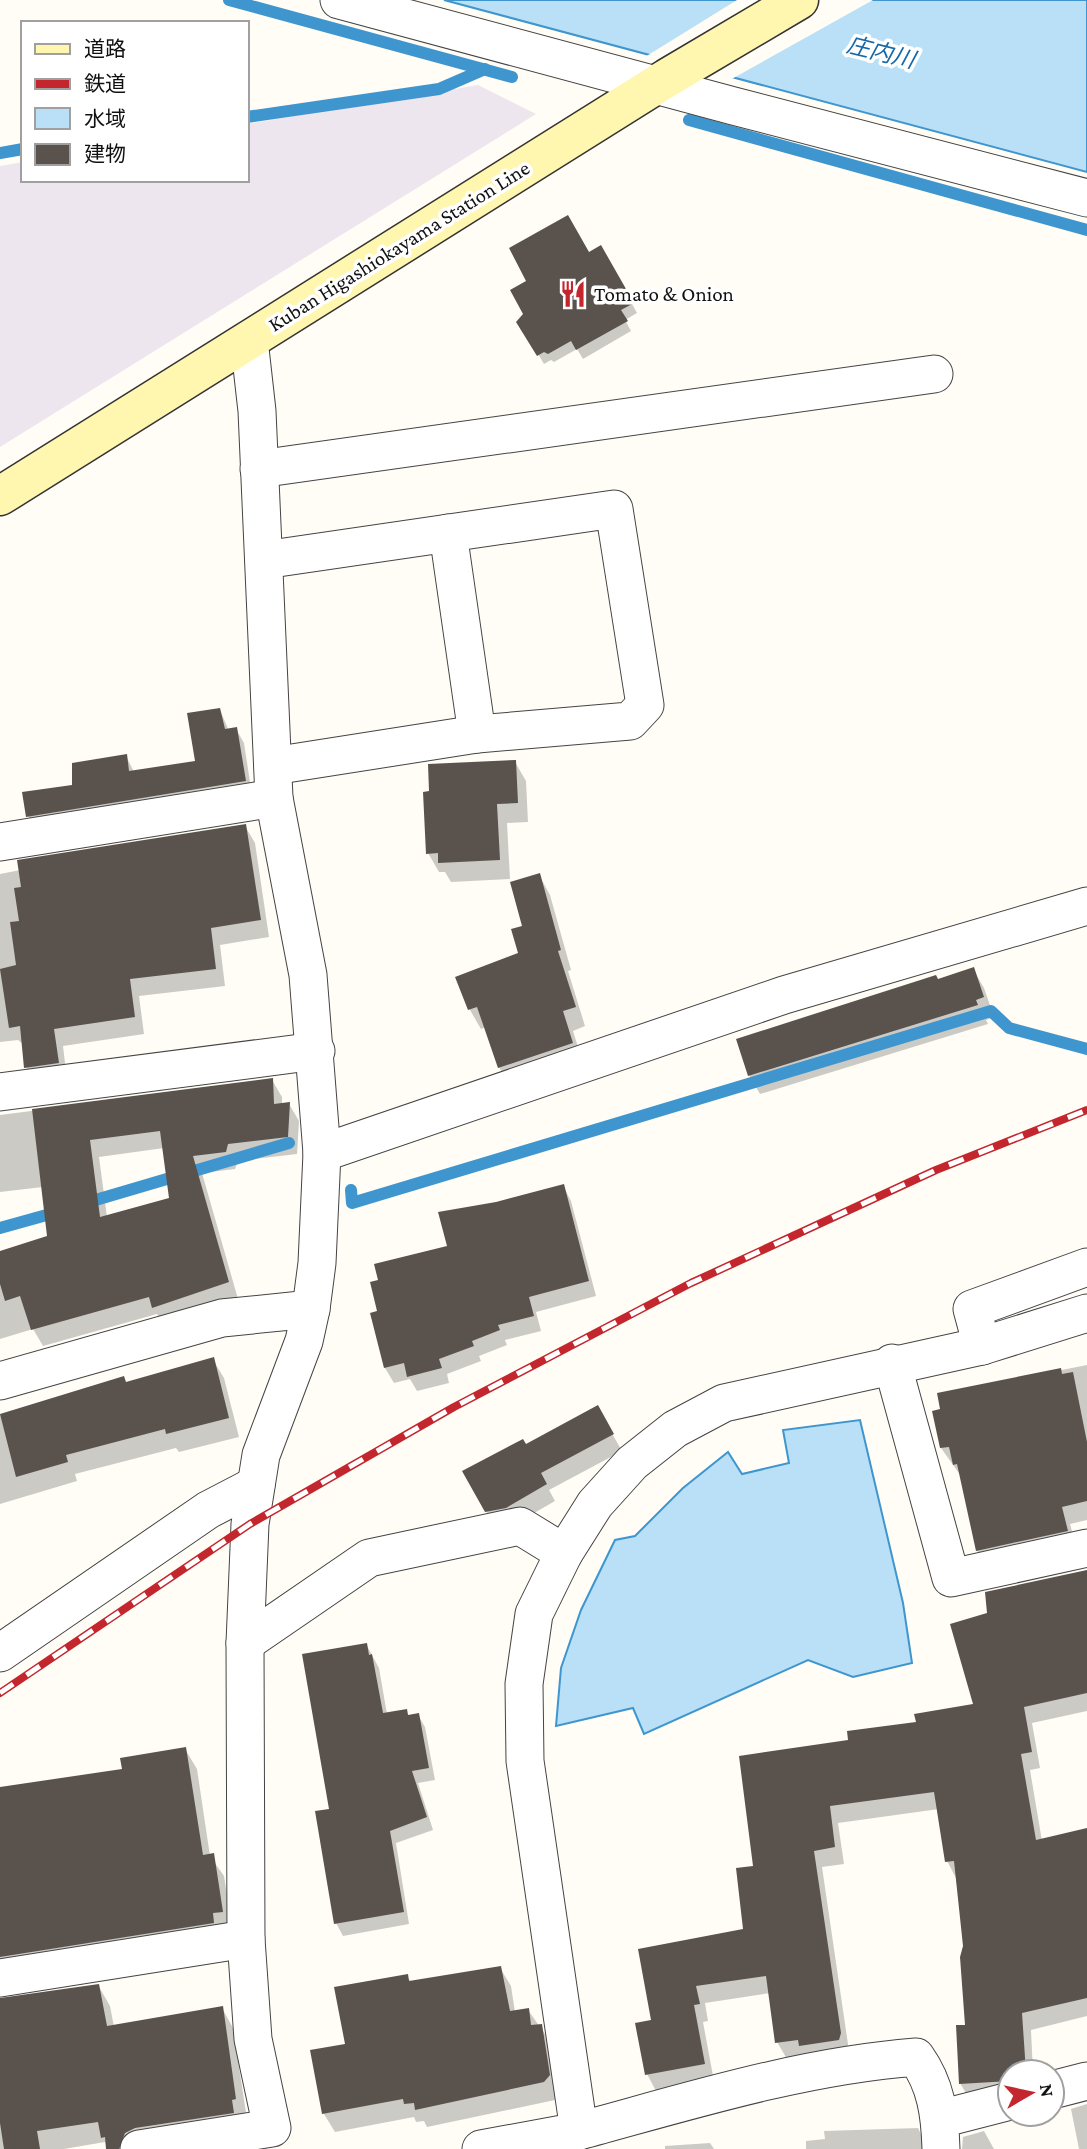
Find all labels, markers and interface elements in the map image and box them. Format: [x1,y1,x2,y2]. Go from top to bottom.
legend [21,21,248,182]
water label: 庄内川 [844,31,921,74]
text: 道路 [84,37,126,61]
text: 鉄道 [84,72,126,96]
text: 水域 [84,107,126,131]
text: 建物 [84,142,126,166]
street label: Kuban Higashiokayama Station Line [264,155,534,337]
restaurant icon: Tomato & Onion [558,279,588,309]
place label: Tomato & Onion [594,282,734,306]
north arrow [996,2058,1066,2128]
text: N [1036,2082,1059,2099]

